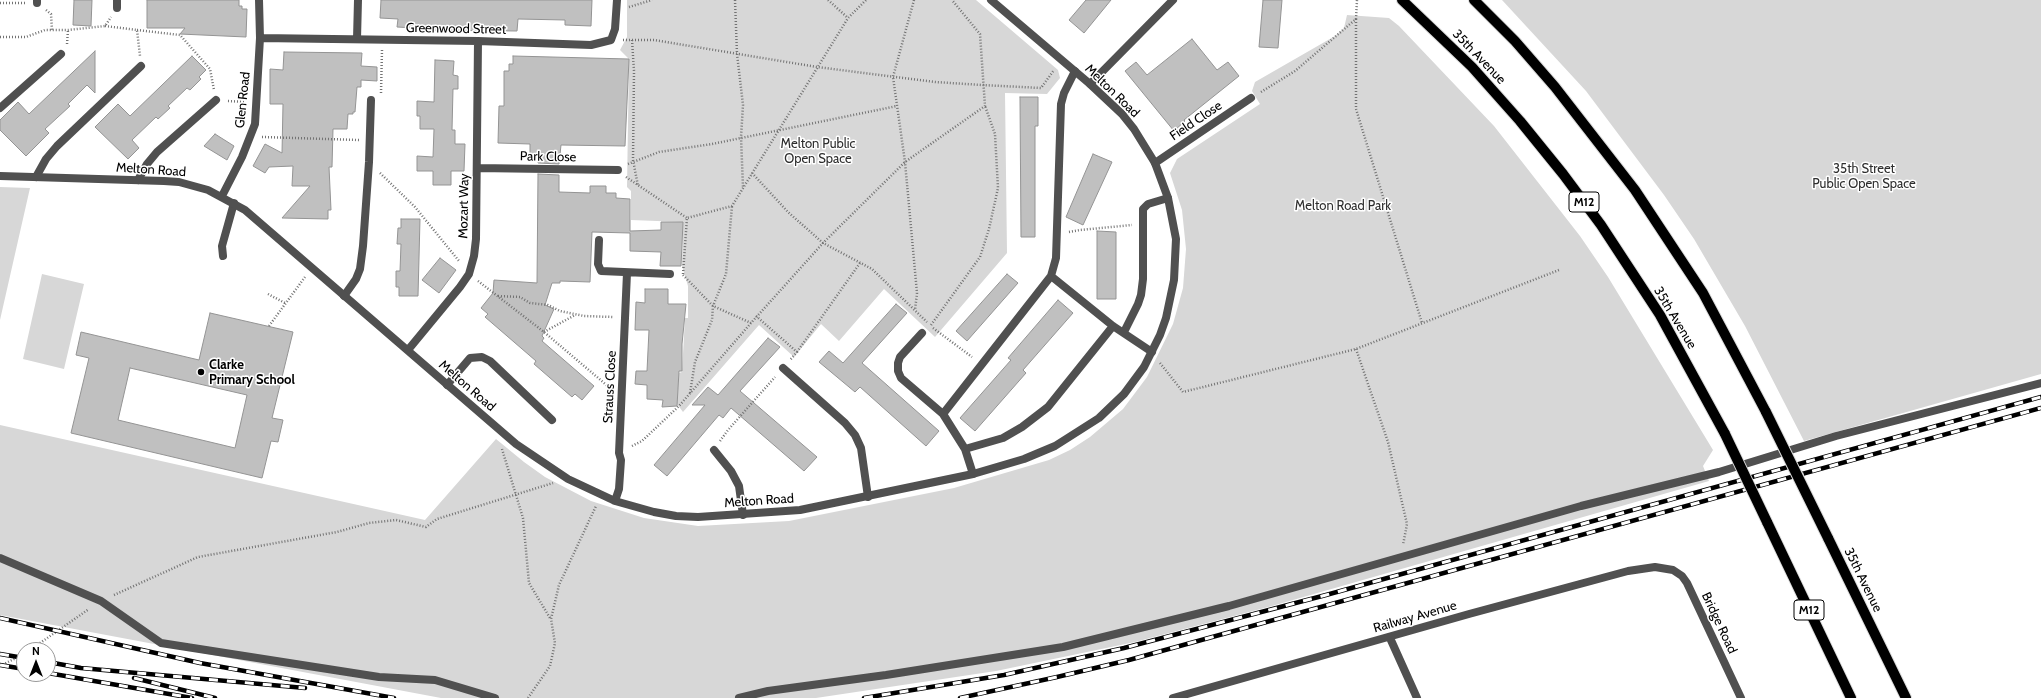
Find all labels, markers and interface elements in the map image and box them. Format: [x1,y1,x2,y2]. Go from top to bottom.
street label: Greenwood Street [406,20,506,38]
street label: 35th Avenue [1449,27,1509,87]
street label: Melton Road [1081,61,1143,121]
street label: Glen Road [232,71,254,129]
street label: Field Close [1167,98,1225,144]
park label: Melton Public Open Space [781,136,855,167]
street label: Park Close [520,149,576,165]
street label: Melton Road [116,160,186,180]
park label: 35th Street Public Open Space [1812,161,1916,192]
street label: Mozart Way [456,173,472,239]
road number: M12 [1569,192,1599,212]
park label: Melton Road Park [1295,198,1391,214]
street label: 35th Avenue [1650,284,1700,352]
street label: Strauss Close [600,350,620,424]
place label: Clarke Primary School [209,357,295,388]
street label: Melton Road [435,357,499,415]
marker: Clarke Primary School [196,367,206,377]
street label: Melton Road [724,491,794,511]
street label: 35th Avenue [1841,545,1885,615]
street label: Bridge Road [1698,590,1740,656]
street label: Railway Avenue [1372,598,1458,636]
road number: M12 [1794,600,1824,620]
north arrow [16,642,56,682]
text: N [32,644,40,658]

